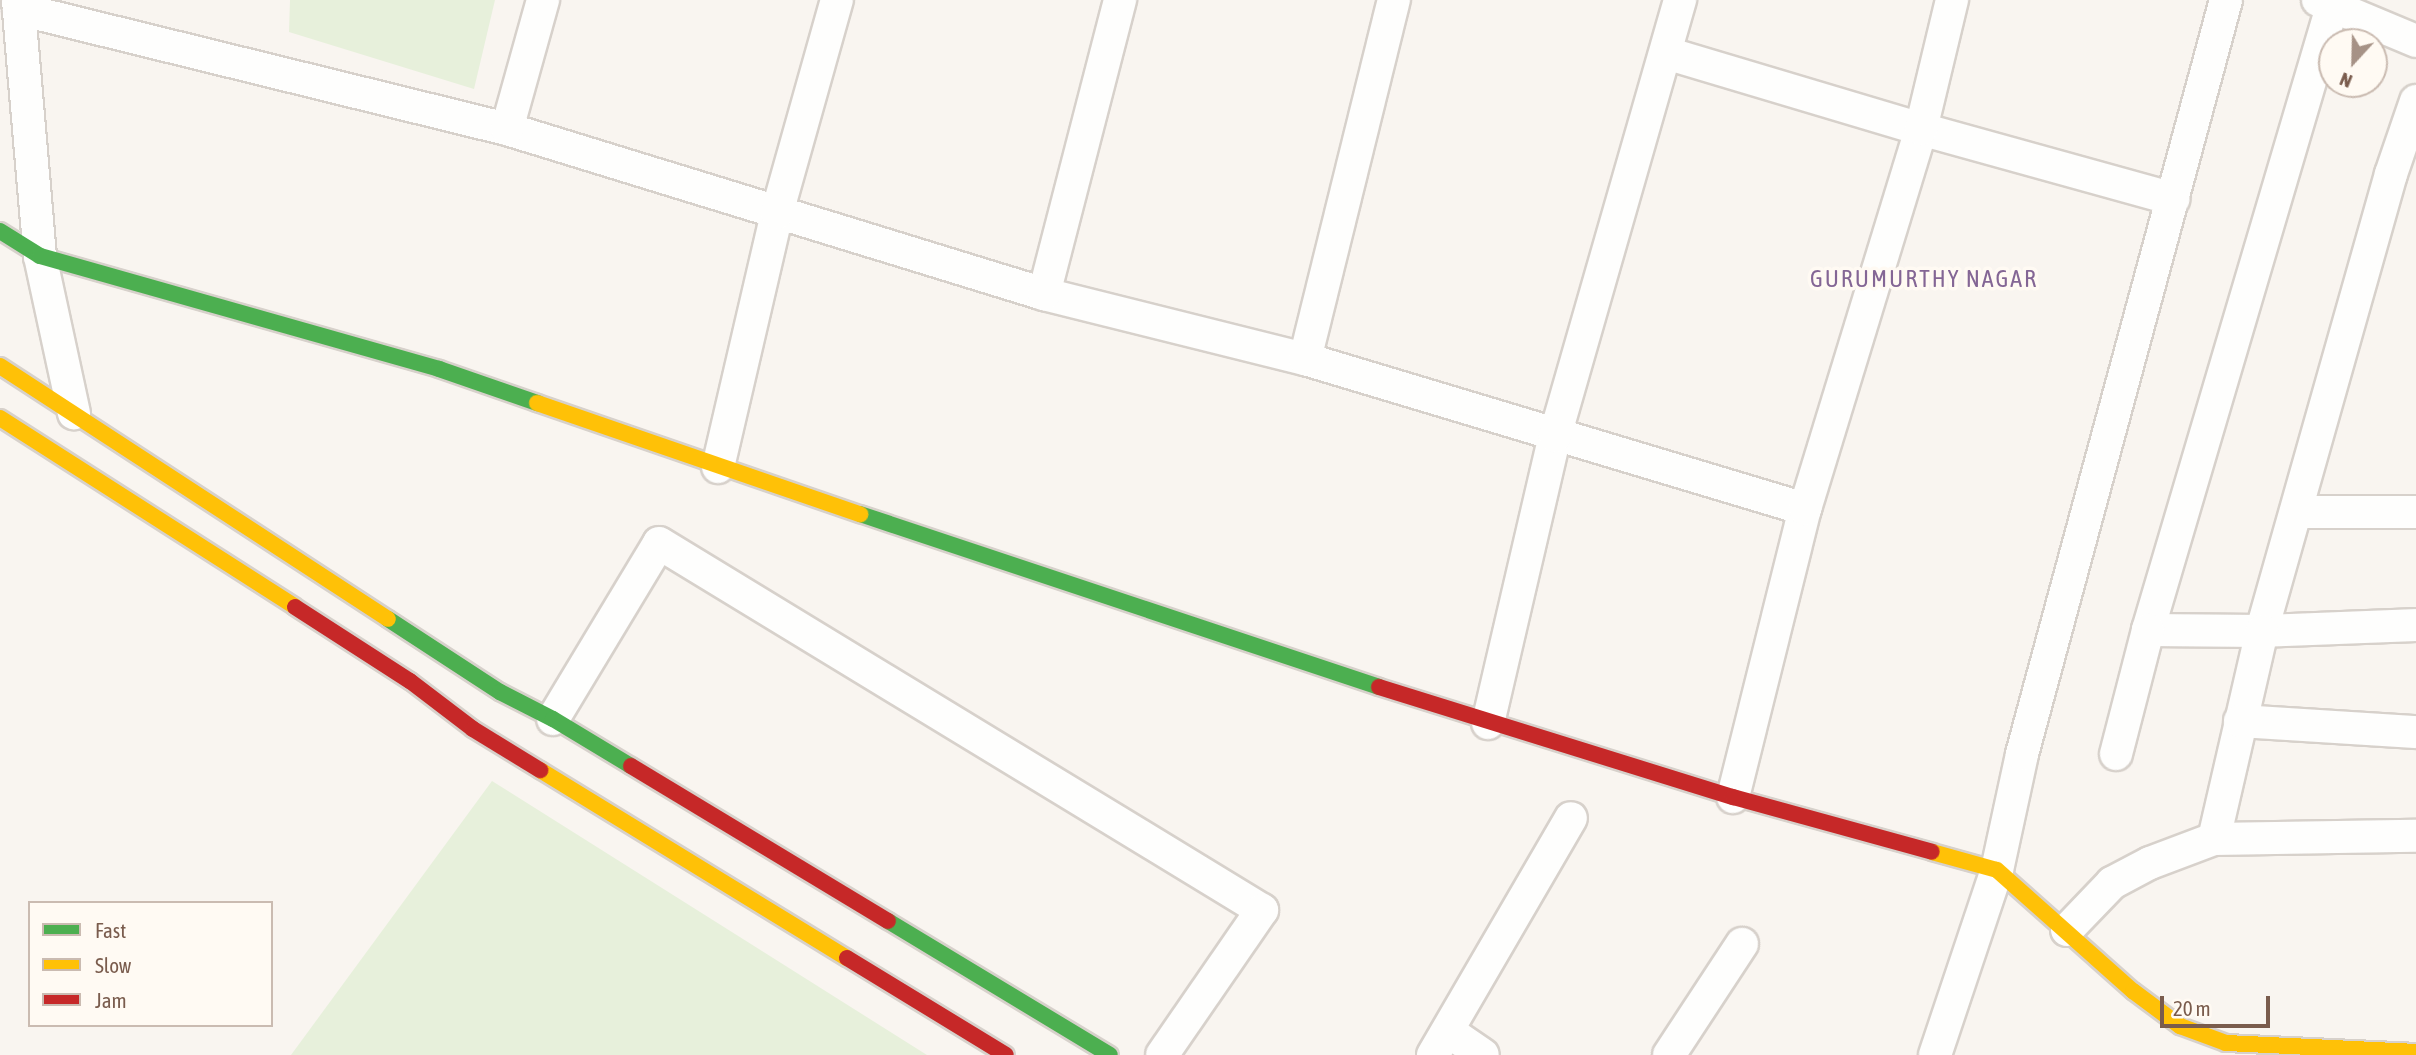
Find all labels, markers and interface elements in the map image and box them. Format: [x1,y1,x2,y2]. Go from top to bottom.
north arrow [2318,28,2388,98]
text: N [2337,68,2355,93]
district label: GURUMURTHY NAGAR [1812,265,2036,293]
legend [28,901,273,1027]
text: Fast [95,918,126,942]
text: Slow [95,953,131,977]
scale bar [2164,982,2274,1026]
text: Jam [95,988,127,1012]
text: 20 m [2173,996,2211,1020]

